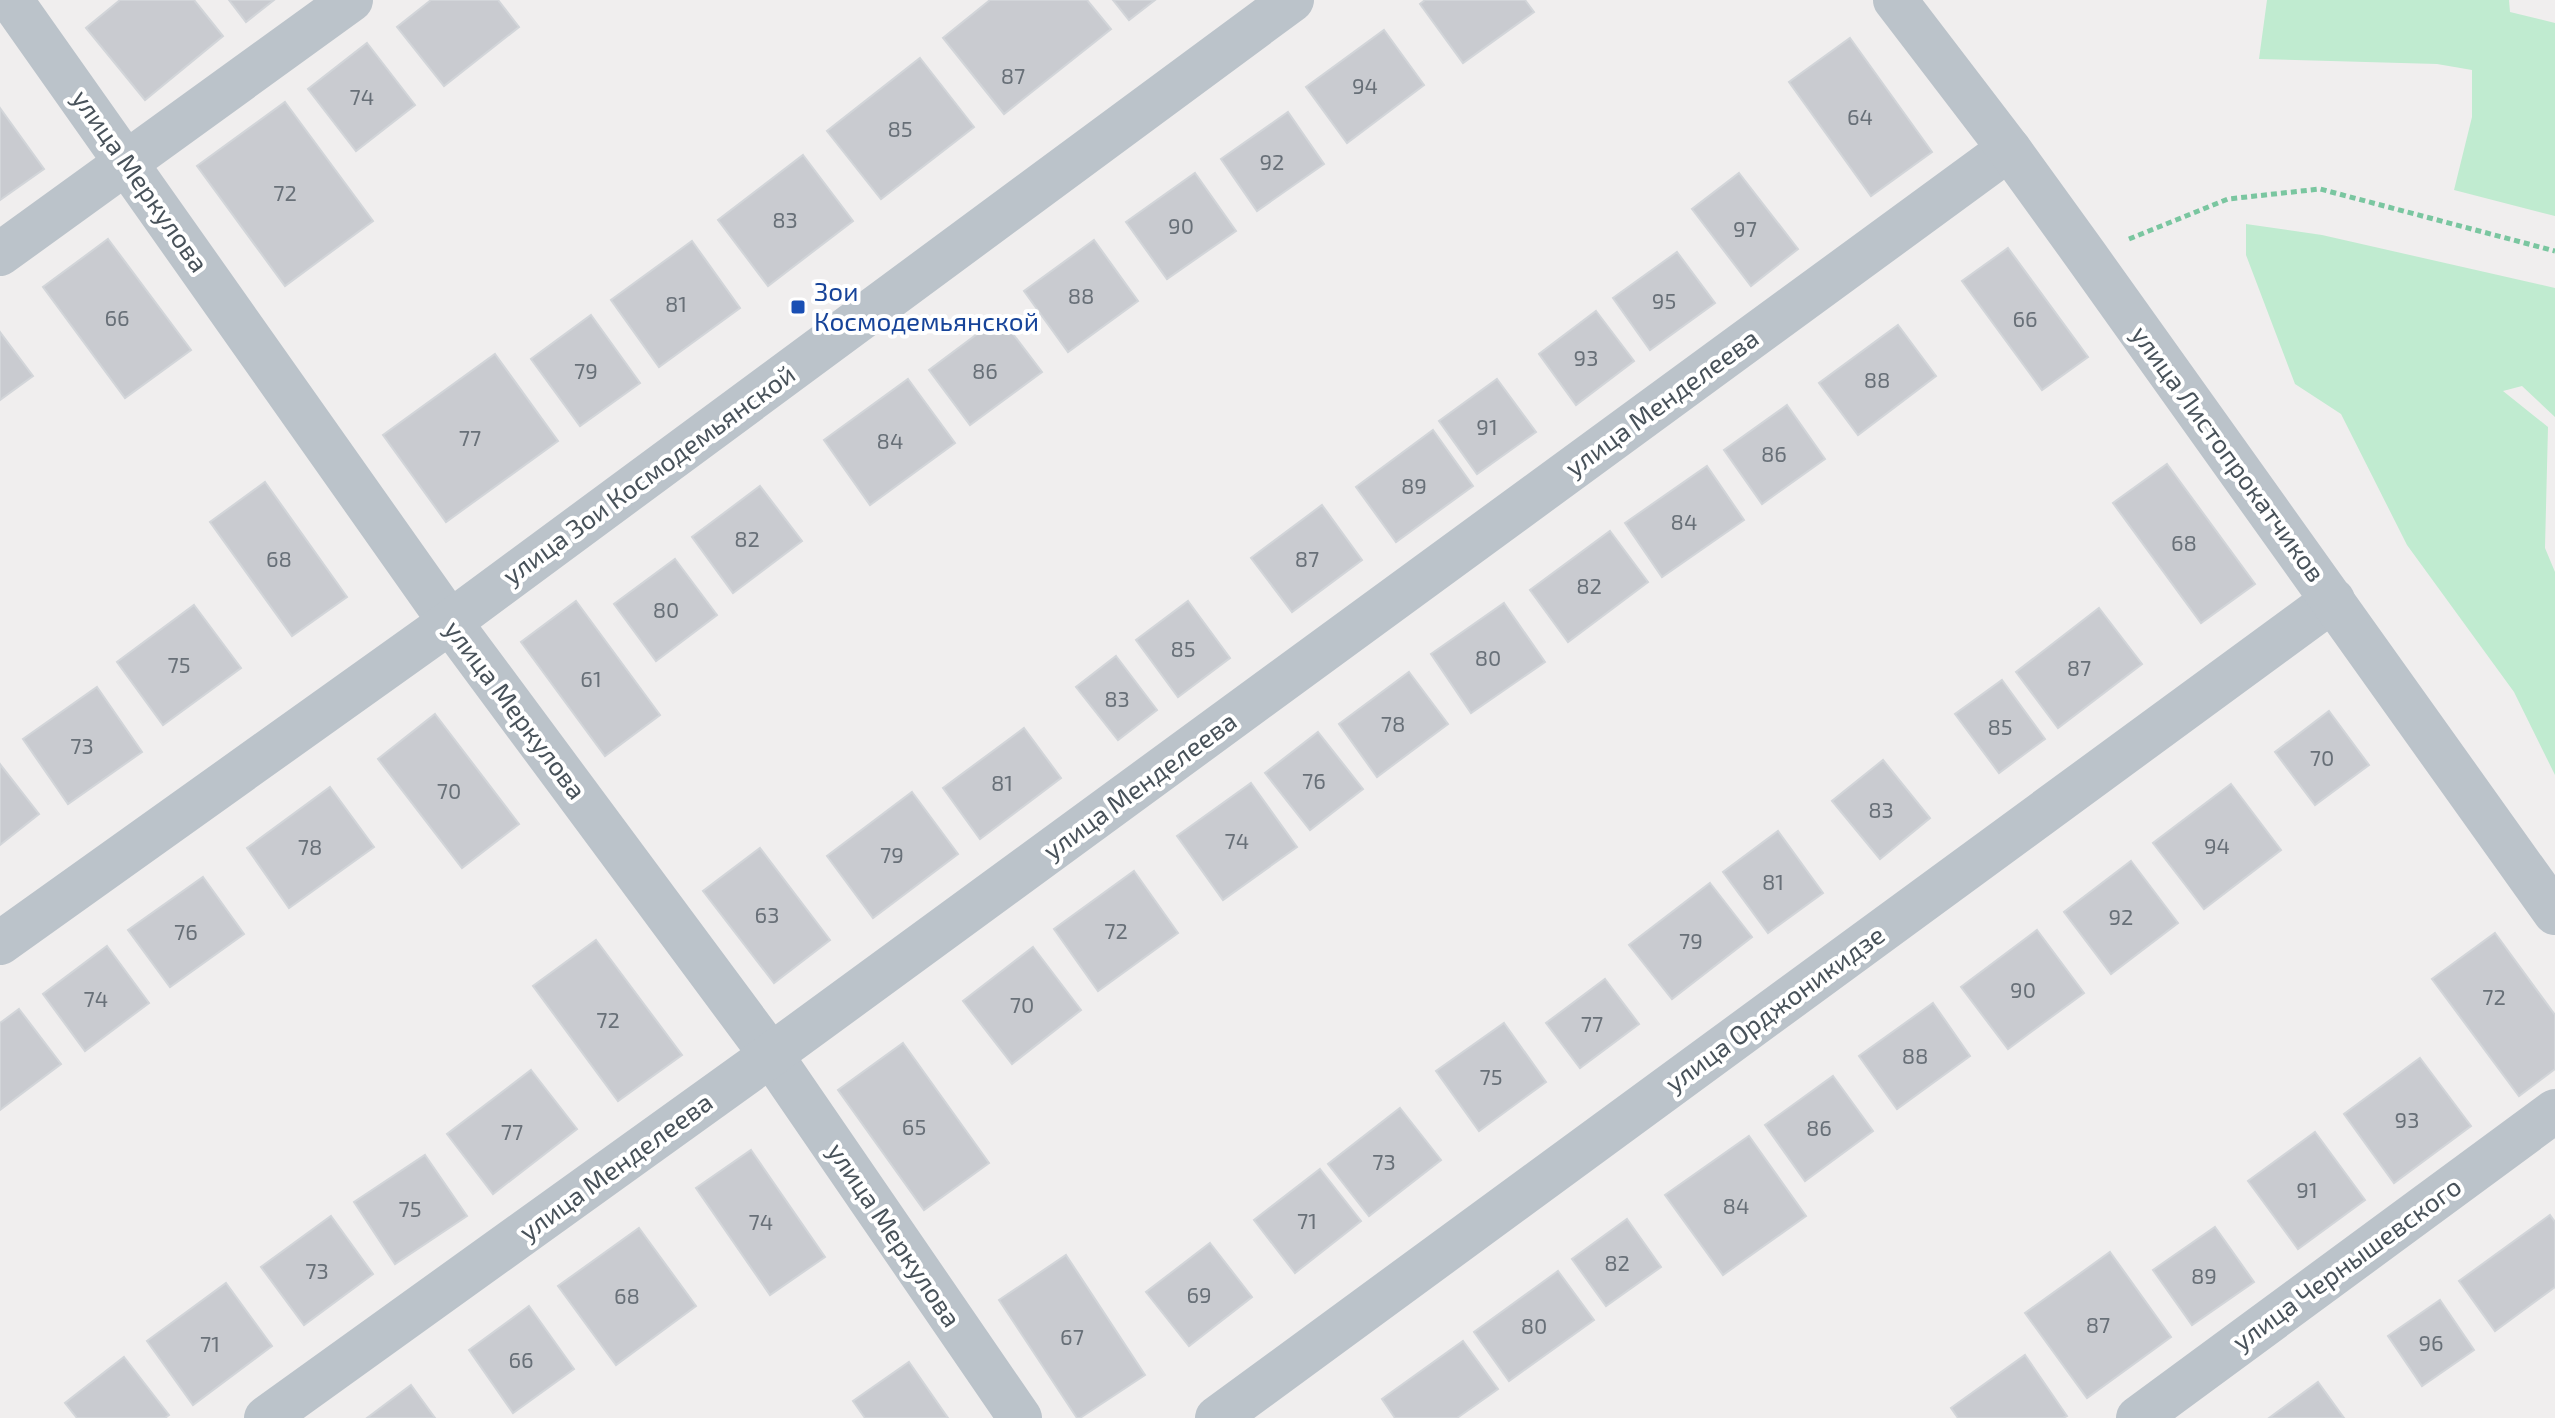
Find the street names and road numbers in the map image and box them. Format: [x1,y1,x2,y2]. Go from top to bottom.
street label: улица Меркулова [66,83,216,278]
street label: улица Листопрокатчиков [2125,319,2333,588]
street label: улица Менделеева [1559,321,1764,483]
street label: улица Зои Космодемьянской [496,357,801,591]
street label: улица Меркулова [438,614,593,805]
street label: улица Менделеева [1037,704,1242,866]
street label: улица Орджоникидзе [1659,918,1890,1098]
street label: улица Менделеева [513,1085,718,1247]
street label: улица Меркулова [821,1136,968,1333]
street label: улица Чернышевского [2226,1169,2467,1357]

